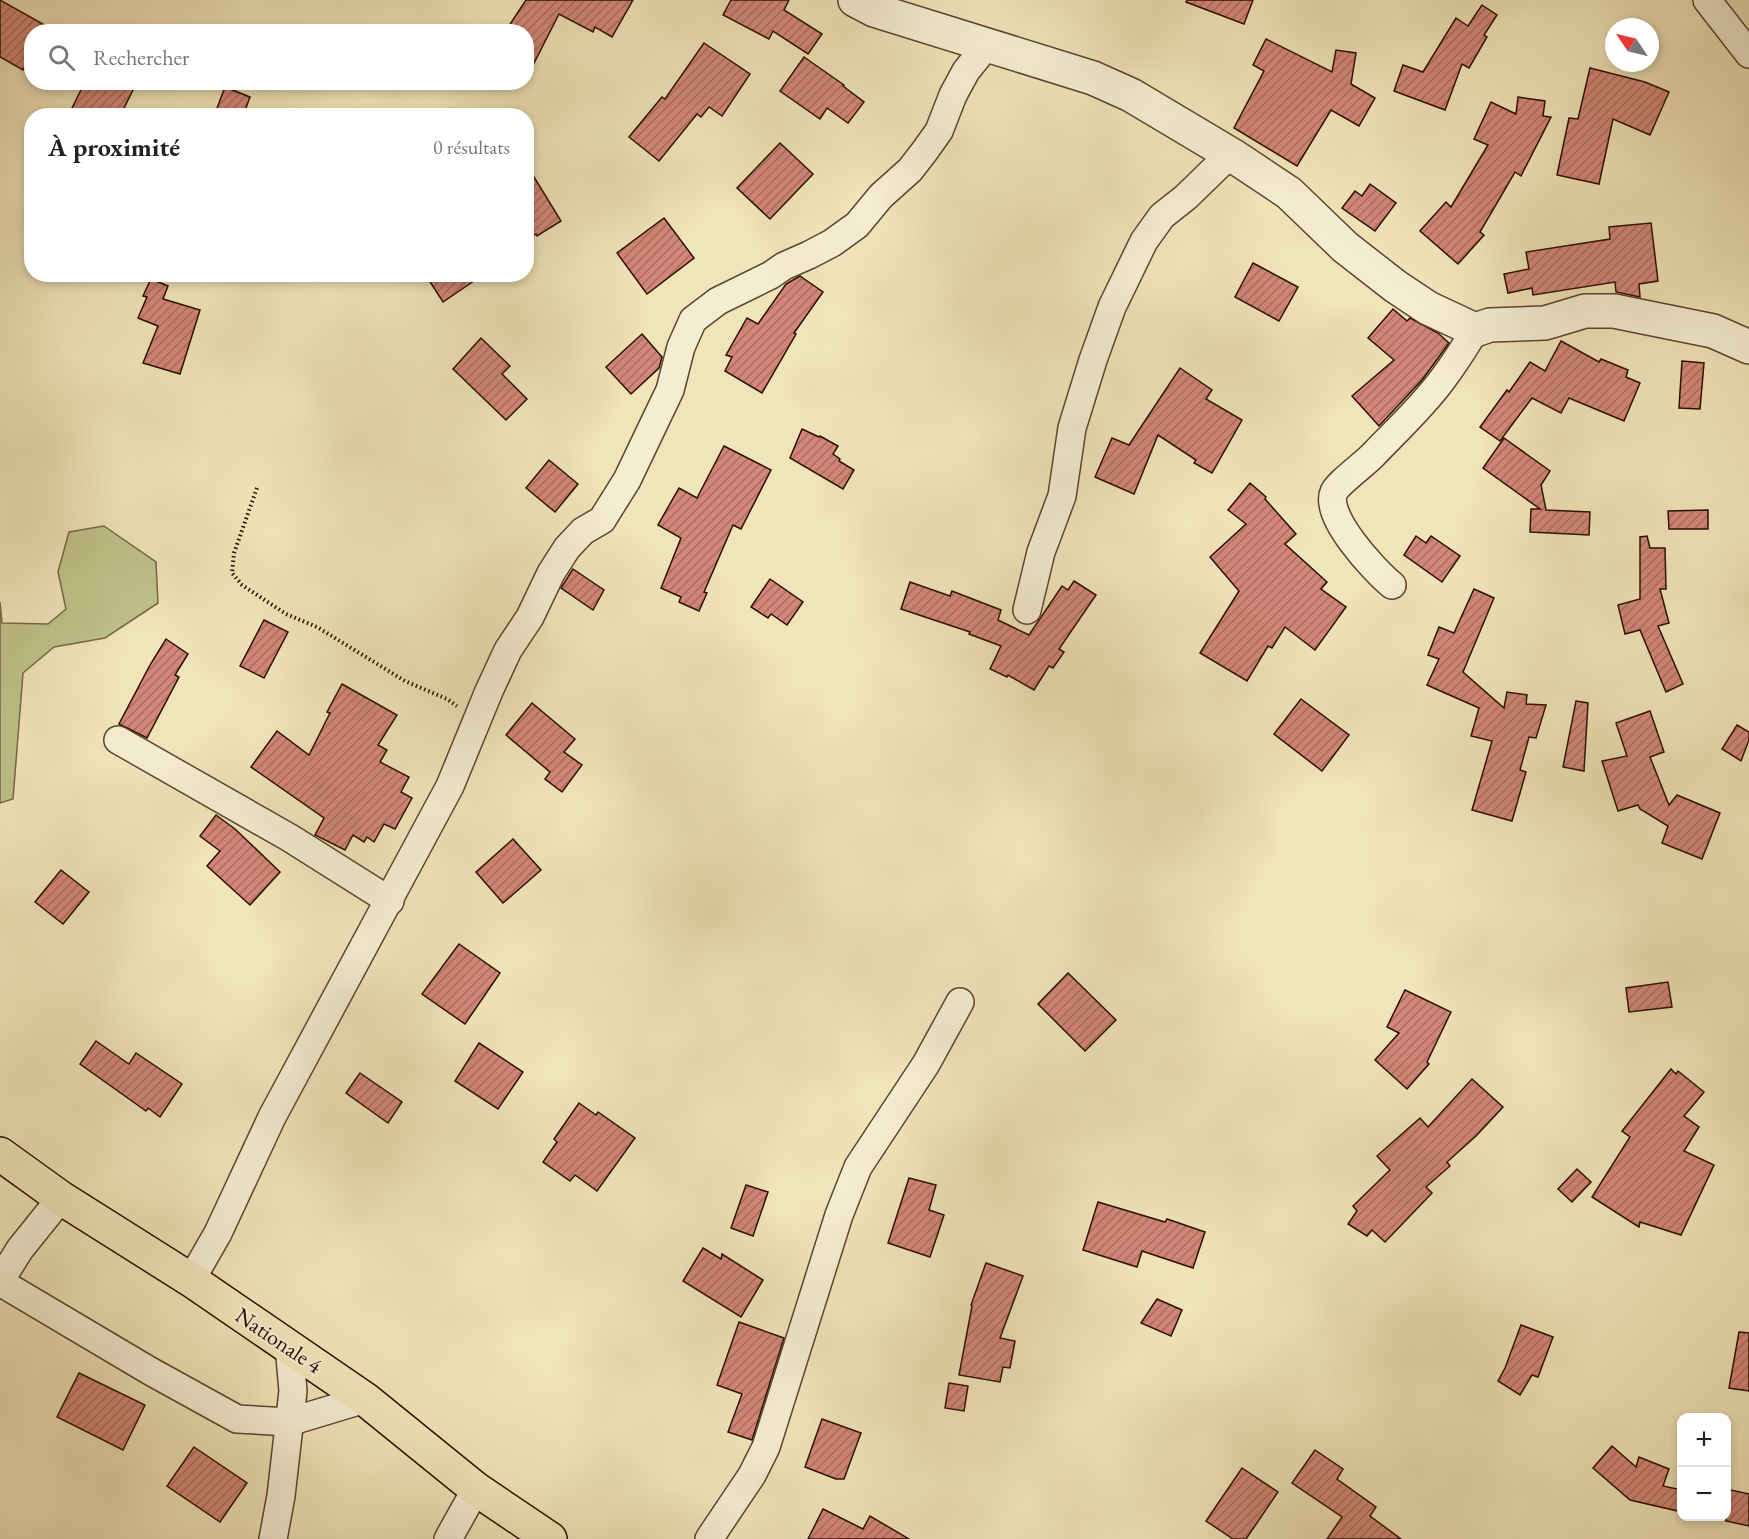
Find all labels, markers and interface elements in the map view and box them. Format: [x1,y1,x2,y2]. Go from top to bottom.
north arrow [1605,18,1659,72]
search box [24,24,534,90]
icon: search [45,41,78,74]
text: Rechercher [93,43,189,72]
text: À proximité [48,130,180,164]
text: 0 résultats [433,134,510,160]
street label: Nationale 4 [230,1301,328,1380]
map controls [1677,1413,1731,1521]
button: + [1677,1413,1731,1467]
button: − [1677,1467,1731,1521]

